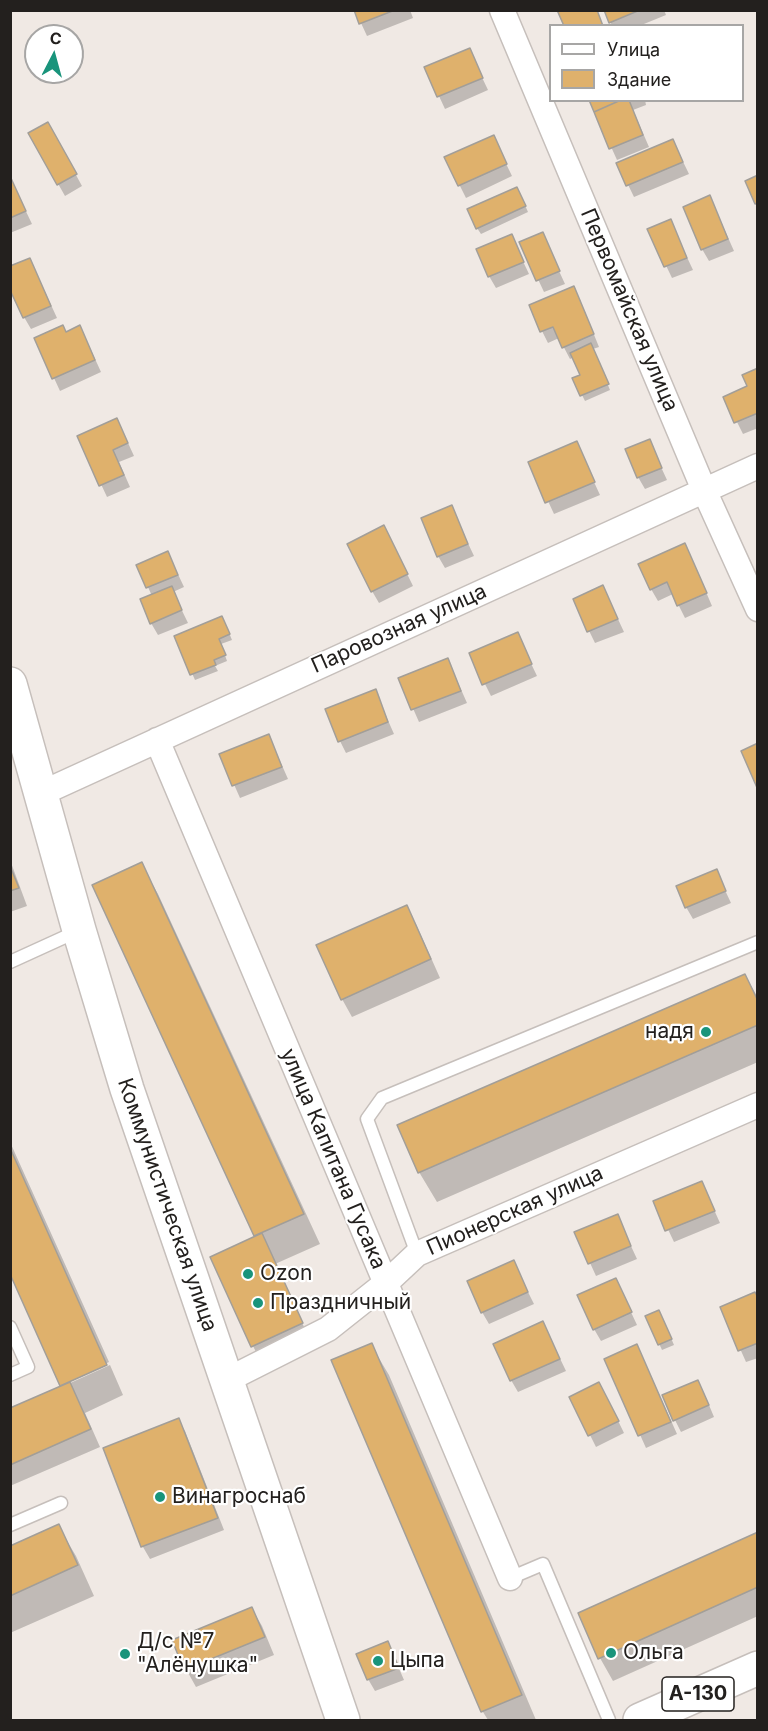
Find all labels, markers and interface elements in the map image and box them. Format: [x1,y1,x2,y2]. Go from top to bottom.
north arrow [24,24,84,84]
legend [549,24,744,102]
text: С [49,28,63,49]
text: Улица [607,39,660,60]
text: Здание [607,69,671,90]
street label: Первомайская улица [575,205,683,415]
street label: Паровозная улица [307,579,491,679]
place label: надя [645,1019,694,1045]
marker: надя [699,1025,713,1039]
street label: улица Капитана Гусака [275,1045,391,1273]
street label: Коммунистическая улица [112,1075,222,1335]
street label: Пионерская улица [423,1161,607,1261]
place label: Ozon [260,1261,312,1287]
marker: Ozon [241,1267,255,1281]
place label: Праздничный [270,1290,411,1316]
marker: Праздничный [251,1296,265,1310]
place label: Винагроснаб [172,1484,306,1510]
marker: Винагроснаб [153,1490,167,1504]
place label: Д/с №7 "Алёнушка" [137,1629,258,1679]
place label: Ольга [623,1640,684,1666]
marker: Ольга [604,1646,618,1660]
marker: Д/с №7 "Алёнушка" [118,1647,132,1661]
place label: Цыпа [390,1648,445,1674]
marker: Цыпа [371,1654,385,1668]
road number: А-130 [662,1677,734,1711]

